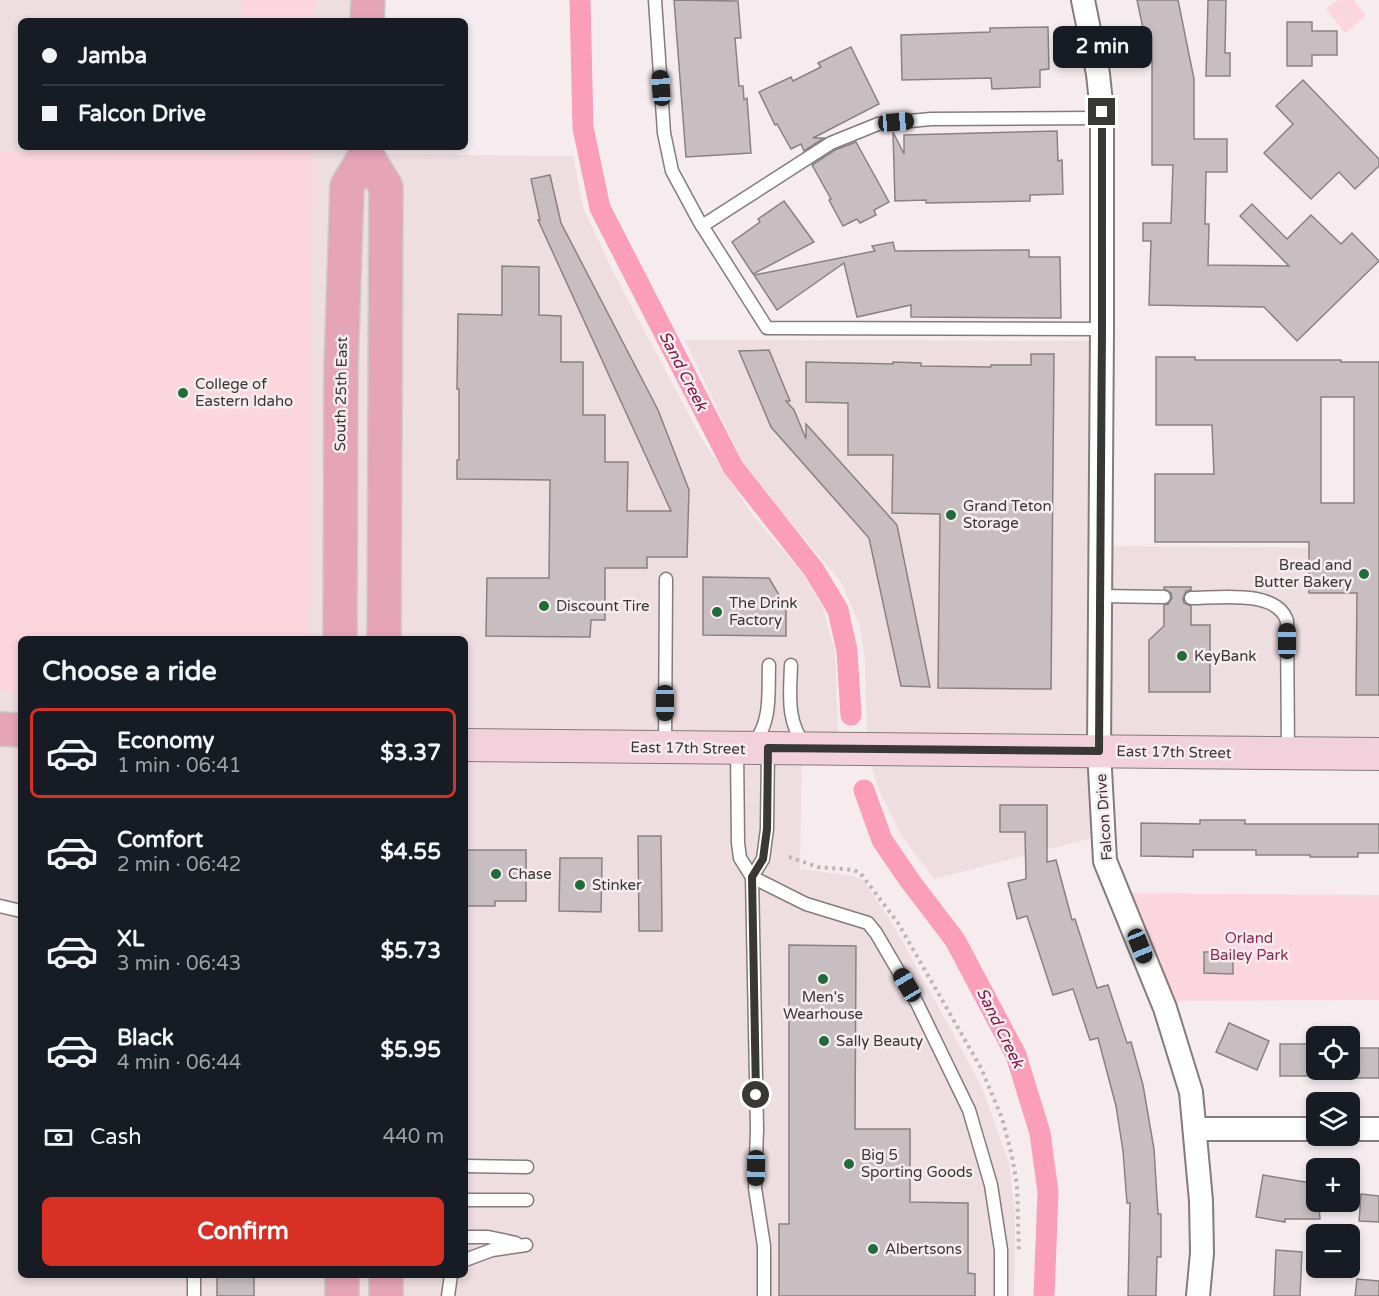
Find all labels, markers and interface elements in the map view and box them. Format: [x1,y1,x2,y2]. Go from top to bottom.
callout: 2 min [1052,25,1152,67]
text: 2 min [1076,35,1129,59]
text: Jamba [78,43,147,69]
car [651,69,671,107]
route end [1088,98,1115,125]
text: Falcon Drive [78,101,206,127]
car [877,111,915,133]
water label: Sand Creek [654,328,712,415]
street label: South 25th East [331,336,351,451]
place label: College of Eastern Idaho [195,375,293,410]
marker: College of Eastern Idaho [176,386,190,400]
place label: Grand Teton Storage [963,497,1052,532]
marker: Grand Teton Storage [944,508,958,522]
place label: Bread and Butter Bakery [1254,556,1352,591]
marker: Bread and Butter Bakery [1357,567,1371,581]
place label: The Drink Factory [729,594,798,629]
place label: Discount Tire [556,597,650,615]
marker: Discount Tire [537,599,551,613]
marker: The Drink Factory [710,605,724,619]
car [1278,623,1296,659]
place label: KeyBank [1194,647,1257,665]
marker: KeyBank [1175,649,1189,663]
text: Choose a ride [42,655,217,688]
car [656,685,674,721]
icon: car [45,726,99,780]
text: Economy [117,728,214,754]
street label: East 17th Street [630,738,746,758]
text: $3.37 [380,740,441,766]
street label: East 17th Street [1116,742,1232,762]
text: 1 min · 06:41 [117,754,241,778]
street label: Falcon Drive [1092,773,1116,861]
icon: car [45,825,99,879]
text: Comfort [117,827,203,853]
text: $4.55 [380,839,441,865]
text: 2 min · 06:42 [117,853,241,877]
place label: Chase [508,865,552,883]
marker: Chase [489,867,503,881]
place label: Stinker [592,876,642,894]
marker: Stinker [573,878,587,892]
icon: car [45,924,99,978]
text: XL [117,926,144,952]
car [1125,926,1155,966]
park label: Orland Bailey Park [1210,929,1288,964]
text: $5.73 [381,938,441,964]
text: 3 min · 06:43 [117,952,241,976]
car [890,965,924,1005]
marker: Men's Wearhouse [816,972,830,986]
water label: Sand Creek [972,985,1029,1072]
place label: Men's Wearhouse [783,988,863,1023]
icon: car [45,1023,99,1077]
text: Black [117,1025,174,1051]
map controls [1306,1026,1360,1278]
button: locate [1306,1026,1360,1080]
place label: Sally Beauty [836,1032,923,1050]
marker: Sally Beauty [817,1034,831,1048]
text: $5.95 [380,1037,441,1063]
text: 4 min · 06:44 [117,1051,241,1075]
route start [742,1081,769,1108]
button: layers [1306,1092,1360,1146]
icon: cash [42,1121,75,1154]
text: Cash [90,1124,142,1150]
text: 440 m [383,1125,444,1149]
place label: Big 5 Sporting Goods [861,1146,973,1181]
car [747,1150,765,1186]
marker: Big 5 Sporting Goods [842,1157,856,1171]
button: + [1306,1158,1360,1212]
button: Confirm [42,1197,444,1266]
button: − [1306,1224,1360,1278]
place label: Albertsons [885,1240,962,1258]
marker: Albertsons [866,1242,880,1256]

